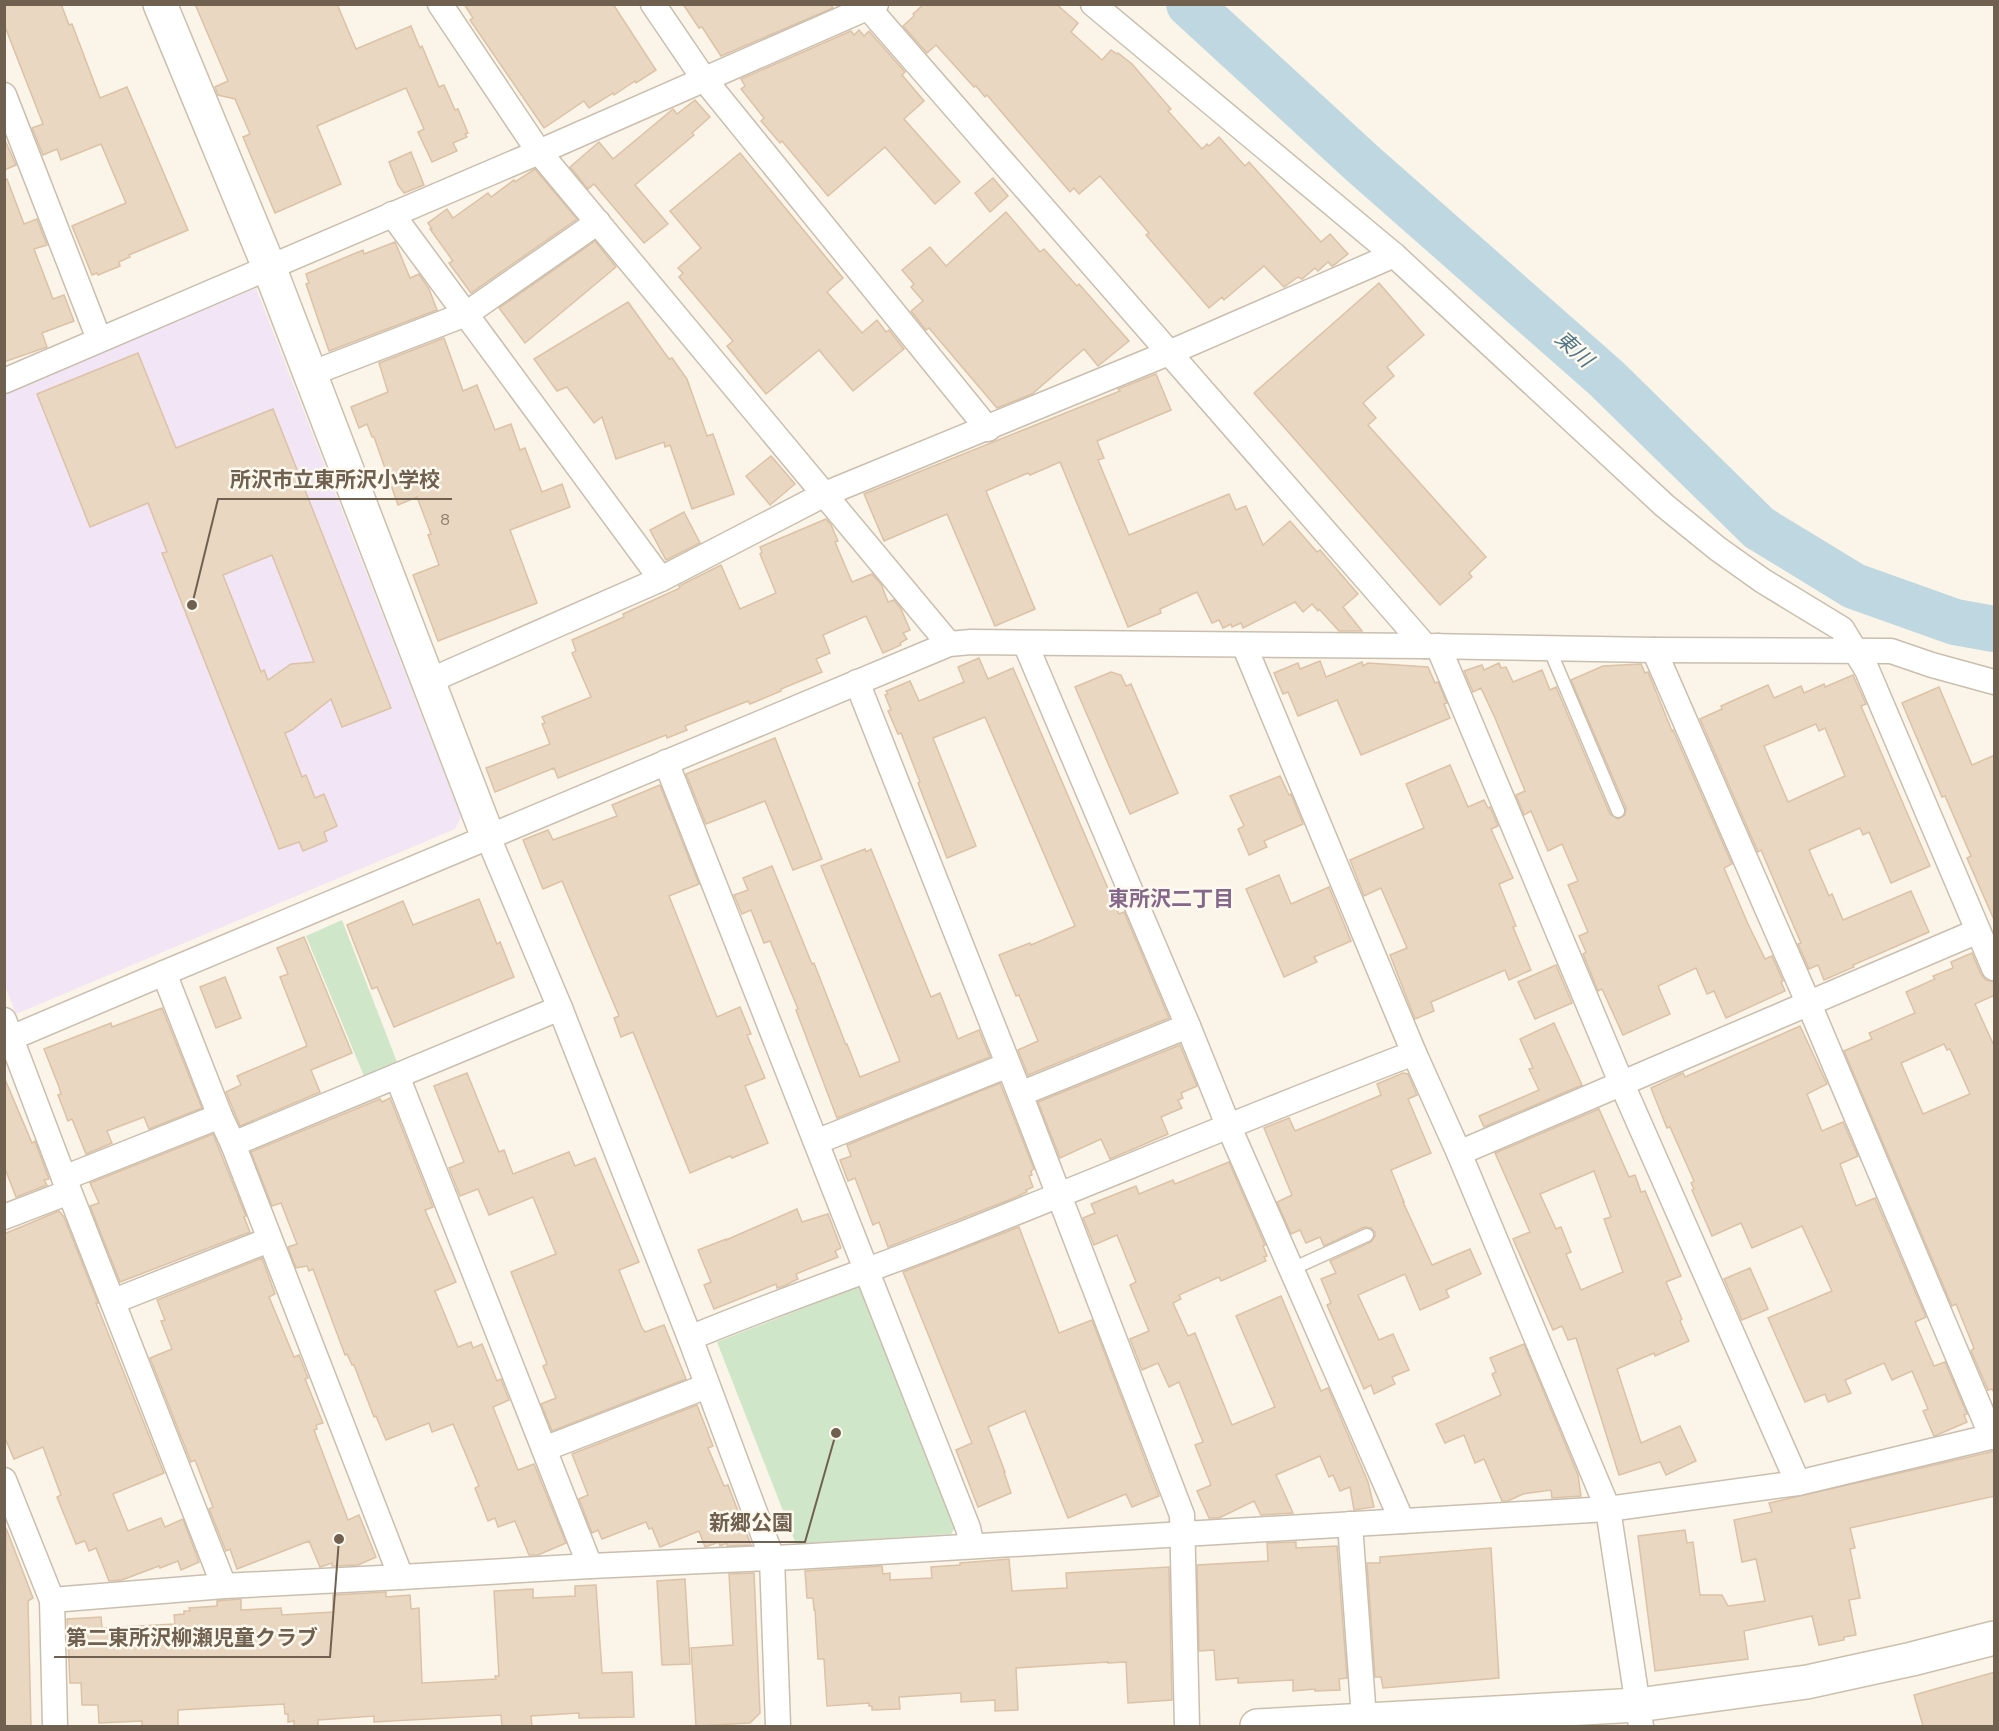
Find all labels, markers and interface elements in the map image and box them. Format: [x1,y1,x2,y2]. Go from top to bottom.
water label: 東川 [1549,325,1600,375]
callout: 所沢市立東所沢小学校 [218,460,452,499]
text: 所沢市立東所沢小学校 [230,466,440,494]
house number: 8 [440,509,450,531]
district label: 東所沢二丁目 [1108,885,1234,913]
callout: 新郷公園 [697,1503,805,1542]
text: 新郷公園 [709,1509,793,1537]
callout: 第二東所沢柳瀬児童クラブ [54,1618,330,1657]
text: 第二東所沢柳瀬児童クラブ [66,1624,318,1652]

